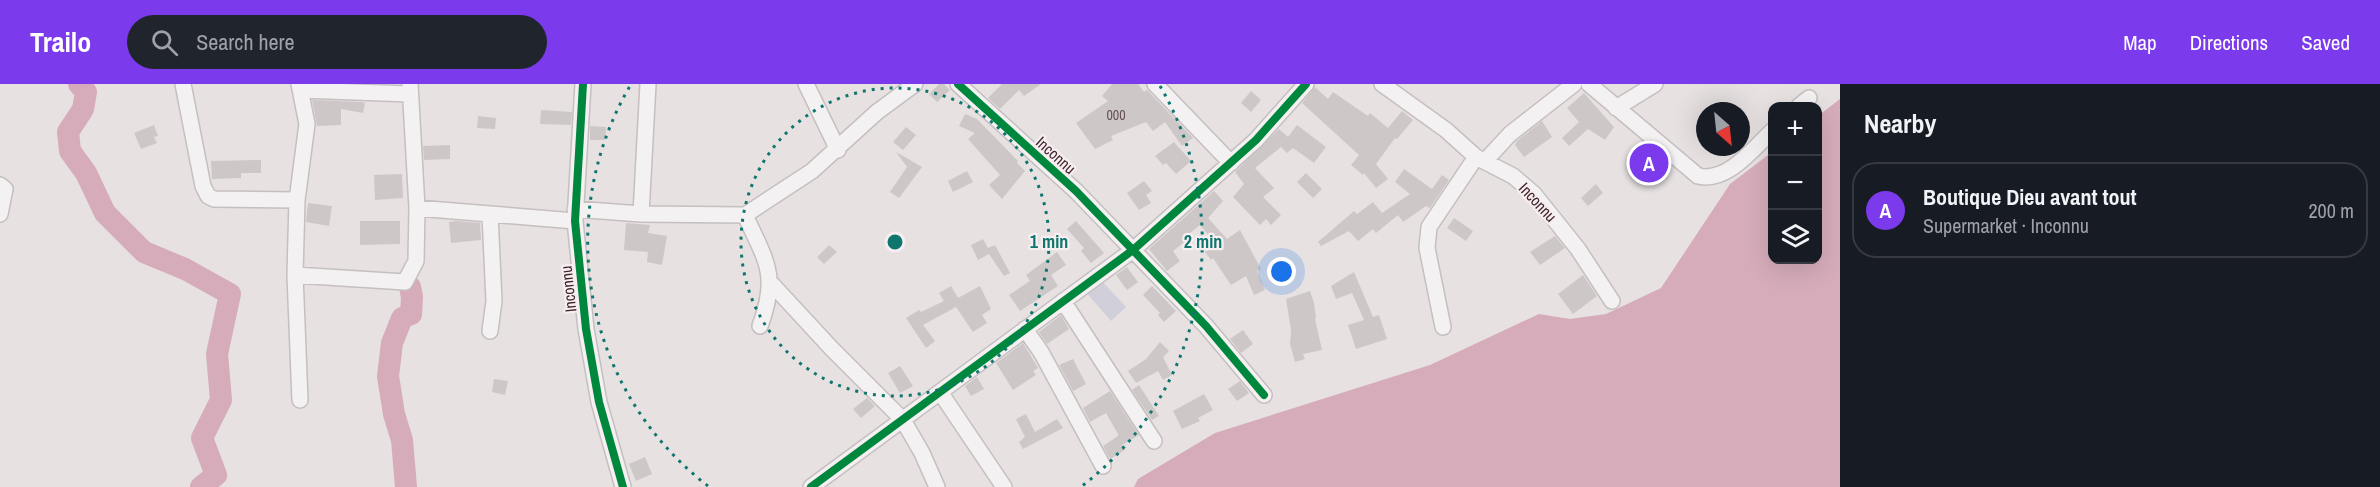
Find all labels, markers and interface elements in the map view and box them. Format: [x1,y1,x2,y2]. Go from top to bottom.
search box [127,15,547,69]
text: Trailo [30,23,91,61]
icon: search [148,26,181,59]
text: Search here [196,27,295,57]
text: Map [2123,28,2157,57]
text: Directions [2190,28,2268,57]
text: Saved [2301,28,2350,57]
north arrow [1696,102,1750,156]
map controls [1768,102,1822,264]
button: + [1768,102,1822,156]
house number: 000 [1106,106,1126,124]
text: Nearby [1864,106,1936,141]
street label: Inconnu [1031,131,1081,179]
pin: A [1630,140,1668,185]
button: − [1768,156,1822,210]
street label: Inconnu [1514,177,1562,227]
text: Boutique Dieu avant tout [1923,182,2137,212]
text: A [1880,197,1891,224]
text: 200 m [2308,197,2354,224]
button: layers [1768,210,1822,264]
text: Supermarket · Inconnu [1923,212,2089,239]
text: 1 min [1030,229,1068,254]
text: 2 min [1184,229,1222,254]
centre of rings [885,232,905,252]
your location [1267,257,1296,286]
street label: Inconnu [555,265,581,313]

